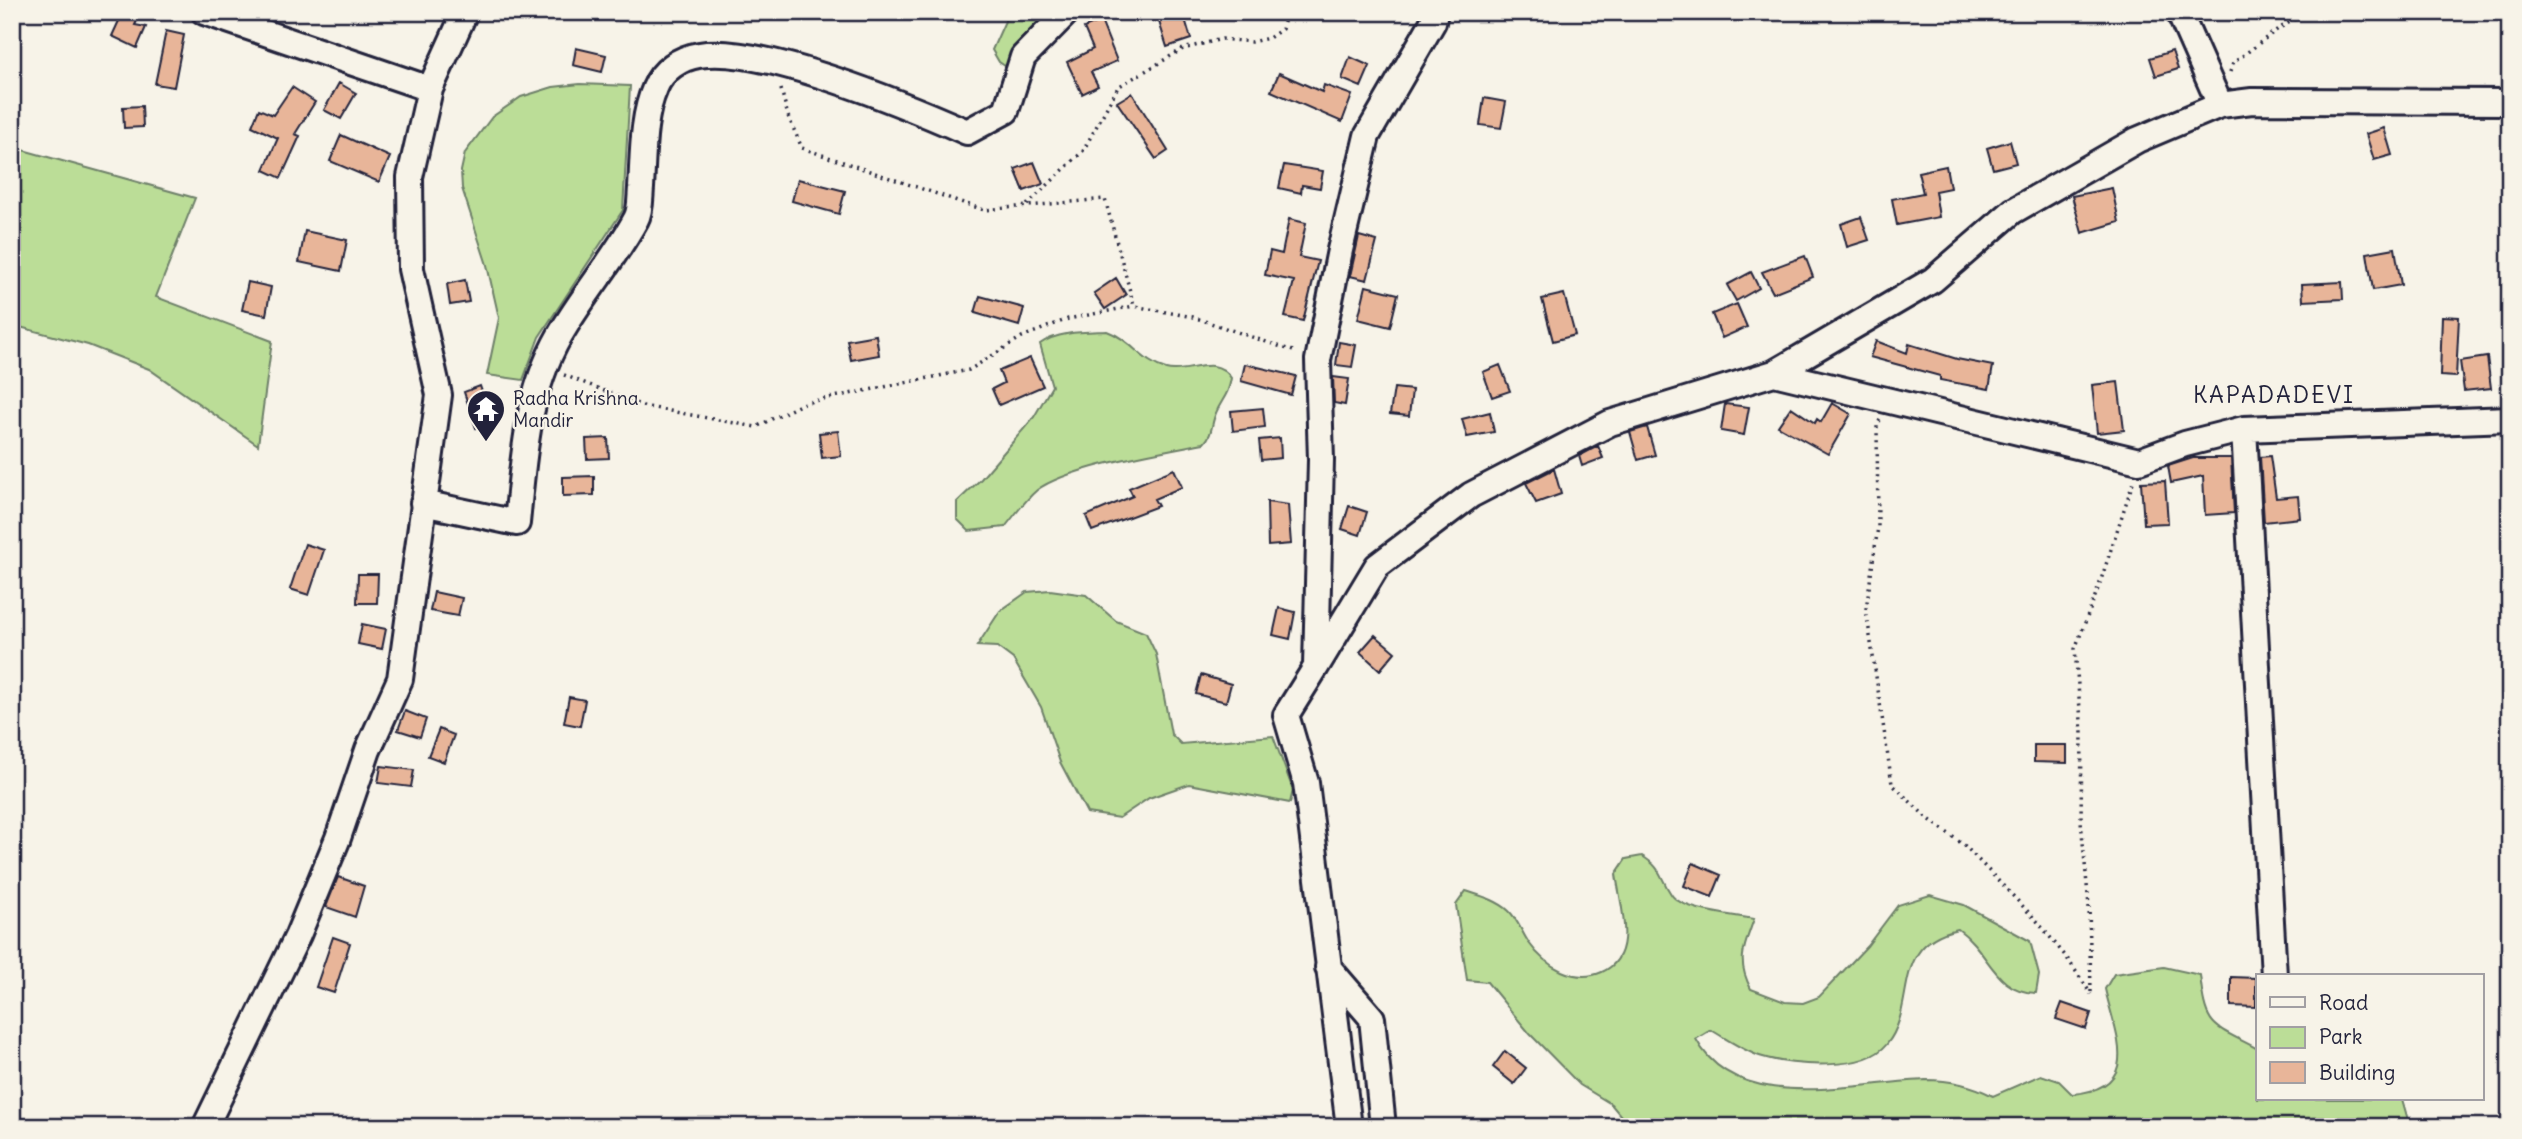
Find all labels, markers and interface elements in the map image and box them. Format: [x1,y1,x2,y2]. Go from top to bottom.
district label: KAPADADEVI [2193,380,2355,409]
place label: Radha Krishna Mandir [513,386,639,432]
temple icon: Radha Krishna Mandir [465,388,507,443]
legend [2256,974,2484,1100]
text: Road [2319,989,2368,1016]
text: Park [2319,1023,2362,1050]
text: Building [2319,1059,2395,1086]

